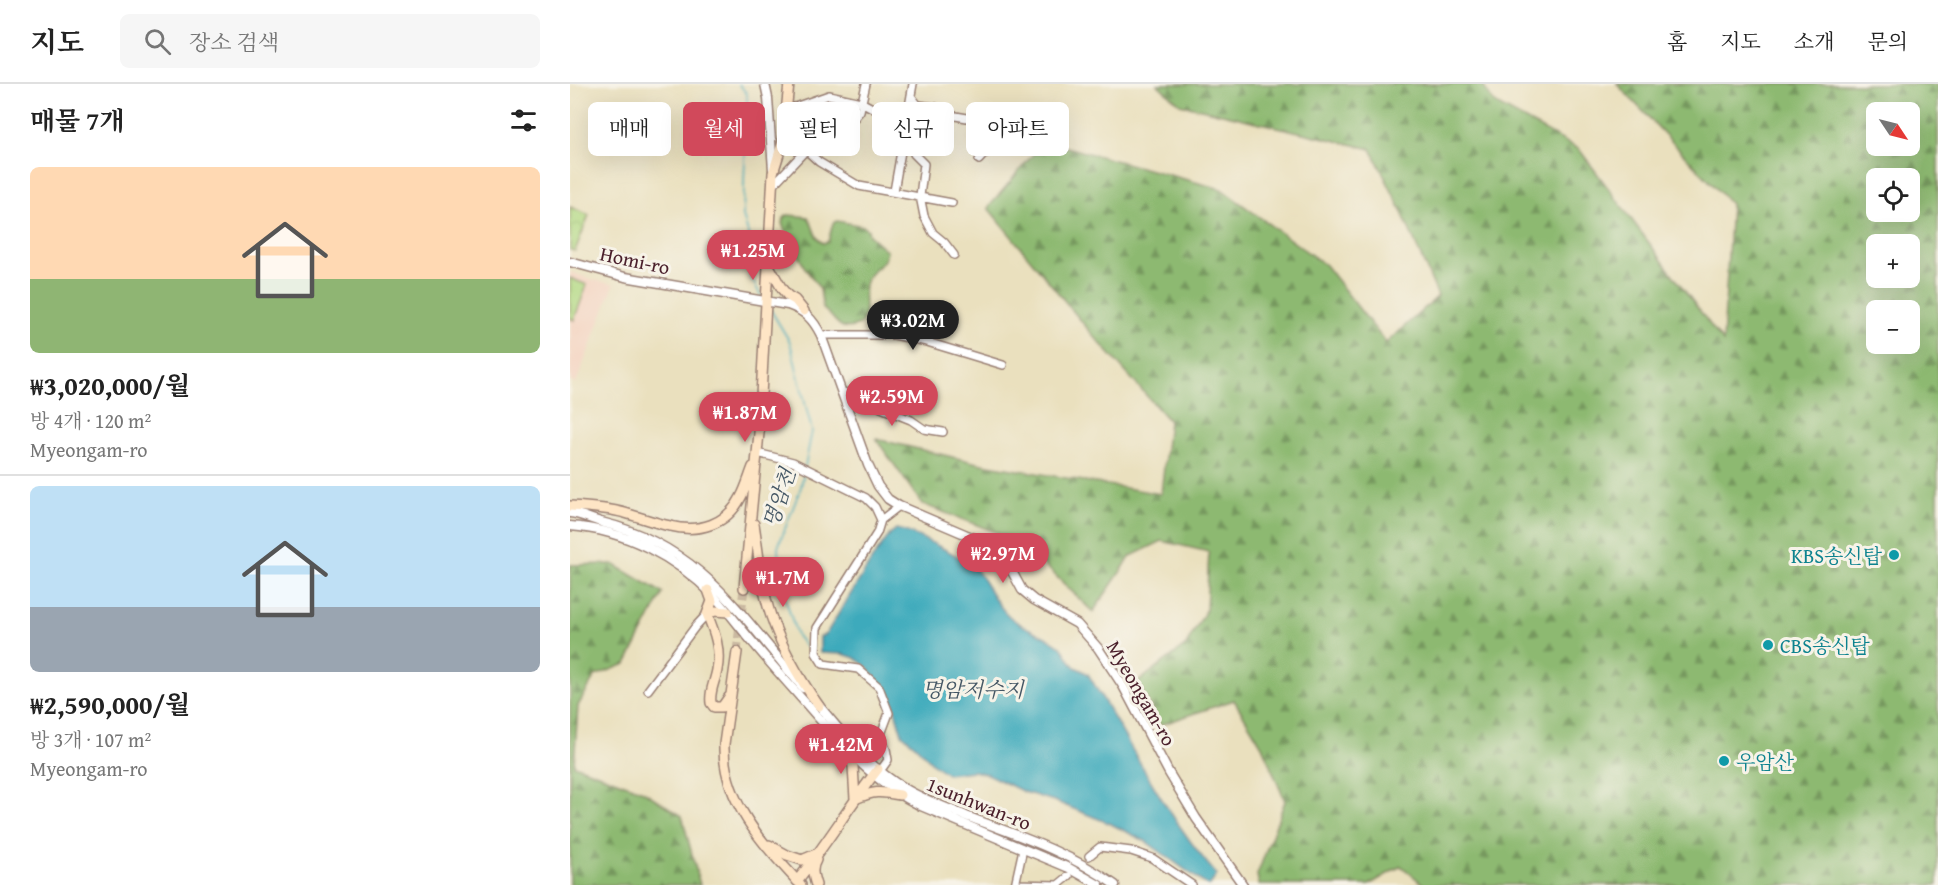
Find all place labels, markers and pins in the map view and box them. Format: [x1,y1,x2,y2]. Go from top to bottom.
pin: ₩1.25M [704,230,802,281]
pin: ₩3.02M [864,300,962,351]
pin: ₩2.59M [843,376,941,427]
pin: ₩1.87M [696,392,794,443]
pin: ₩2.97M [954,533,1052,584]
place label: KBS송신탑 [1791,541,1883,570]
marker: KBS송신탑 [1887,548,1901,562]
pin: ₩1.7M [741,557,825,608]
place label: CBS송신탑 [1780,631,1871,660]
marker: CBS송신탑 [1761,638,1775,652]
pin: ₩1.42M [792,724,890,775]
place label: 우암산 [1736,747,1795,776]
marker: 우암산 [1717,754,1731,768]

